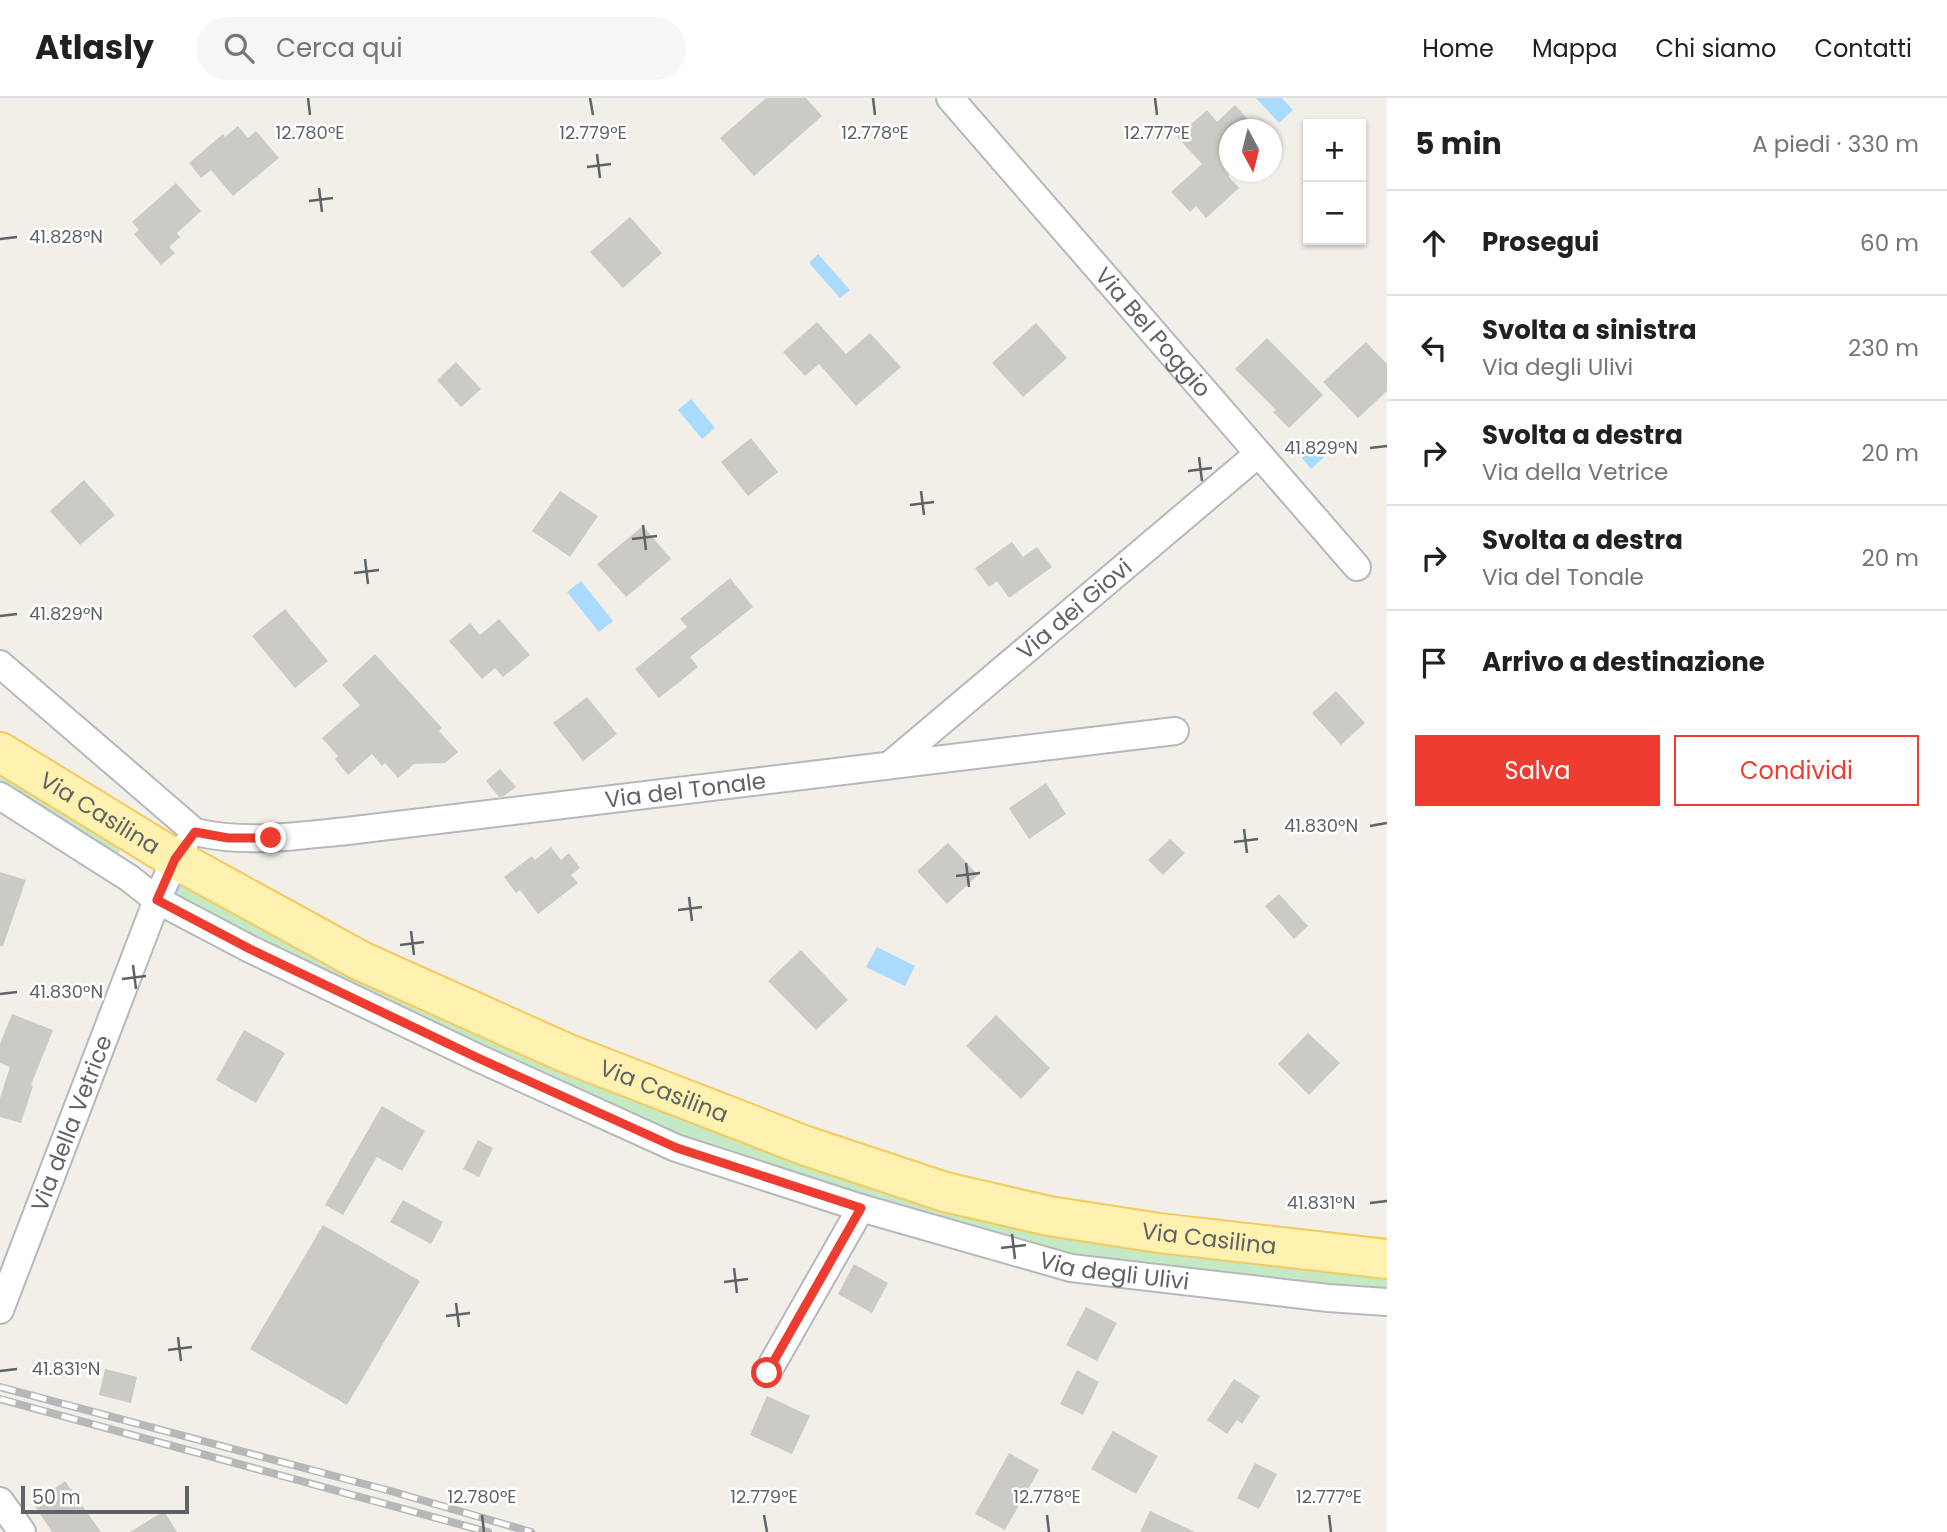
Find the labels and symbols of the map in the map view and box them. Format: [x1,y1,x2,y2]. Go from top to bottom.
north arrow [1219,119,1282,182]
text: 12.780°E [276,120,345,145]
text: 12.779°E [559,120,627,145]
text: 12.778°E [841,120,909,145]
text: 12.777°E [1124,120,1190,145]
text: 41.828°N [29,224,103,249]
street label: Via Bel Poggio [1088,260,1219,404]
text: 41.829°N [1284,435,1358,460]
street label: Via dei Giovi [1010,551,1139,667]
text: 41.829°N [29,601,103,626]
street label: Via Casilina [34,764,166,862]
street label: Via del Tonale [603,765,768,816]
text: 41.830°N [1284,813,1358,838]
route end [255,822,286,853]
text: 41.830°N [29,979,103,1004]
street label: Via della Vetrice [23,1030,120,1216]
street label: Via Casilina [595,1052,733,1130]
text: 41.831°N [1287,1190,1355,1215]
street label: Via Casilina [1139,1215,1278,1262]
street label: Via degli Ulivi [1036,1244,1191,1298]
text: 41.831°N [32,1356,100,1381]
route start [751,1357,782,1388]
scale bar [21,1483,189,1515]
text: 12.780°E [448,1484,517,1509]
text: 12.779°E [730,1484,798,1509]
text: 12.778°E [1013,1484,1081,1509]
text: 12.777°E [1296,1484,1362,1509]

